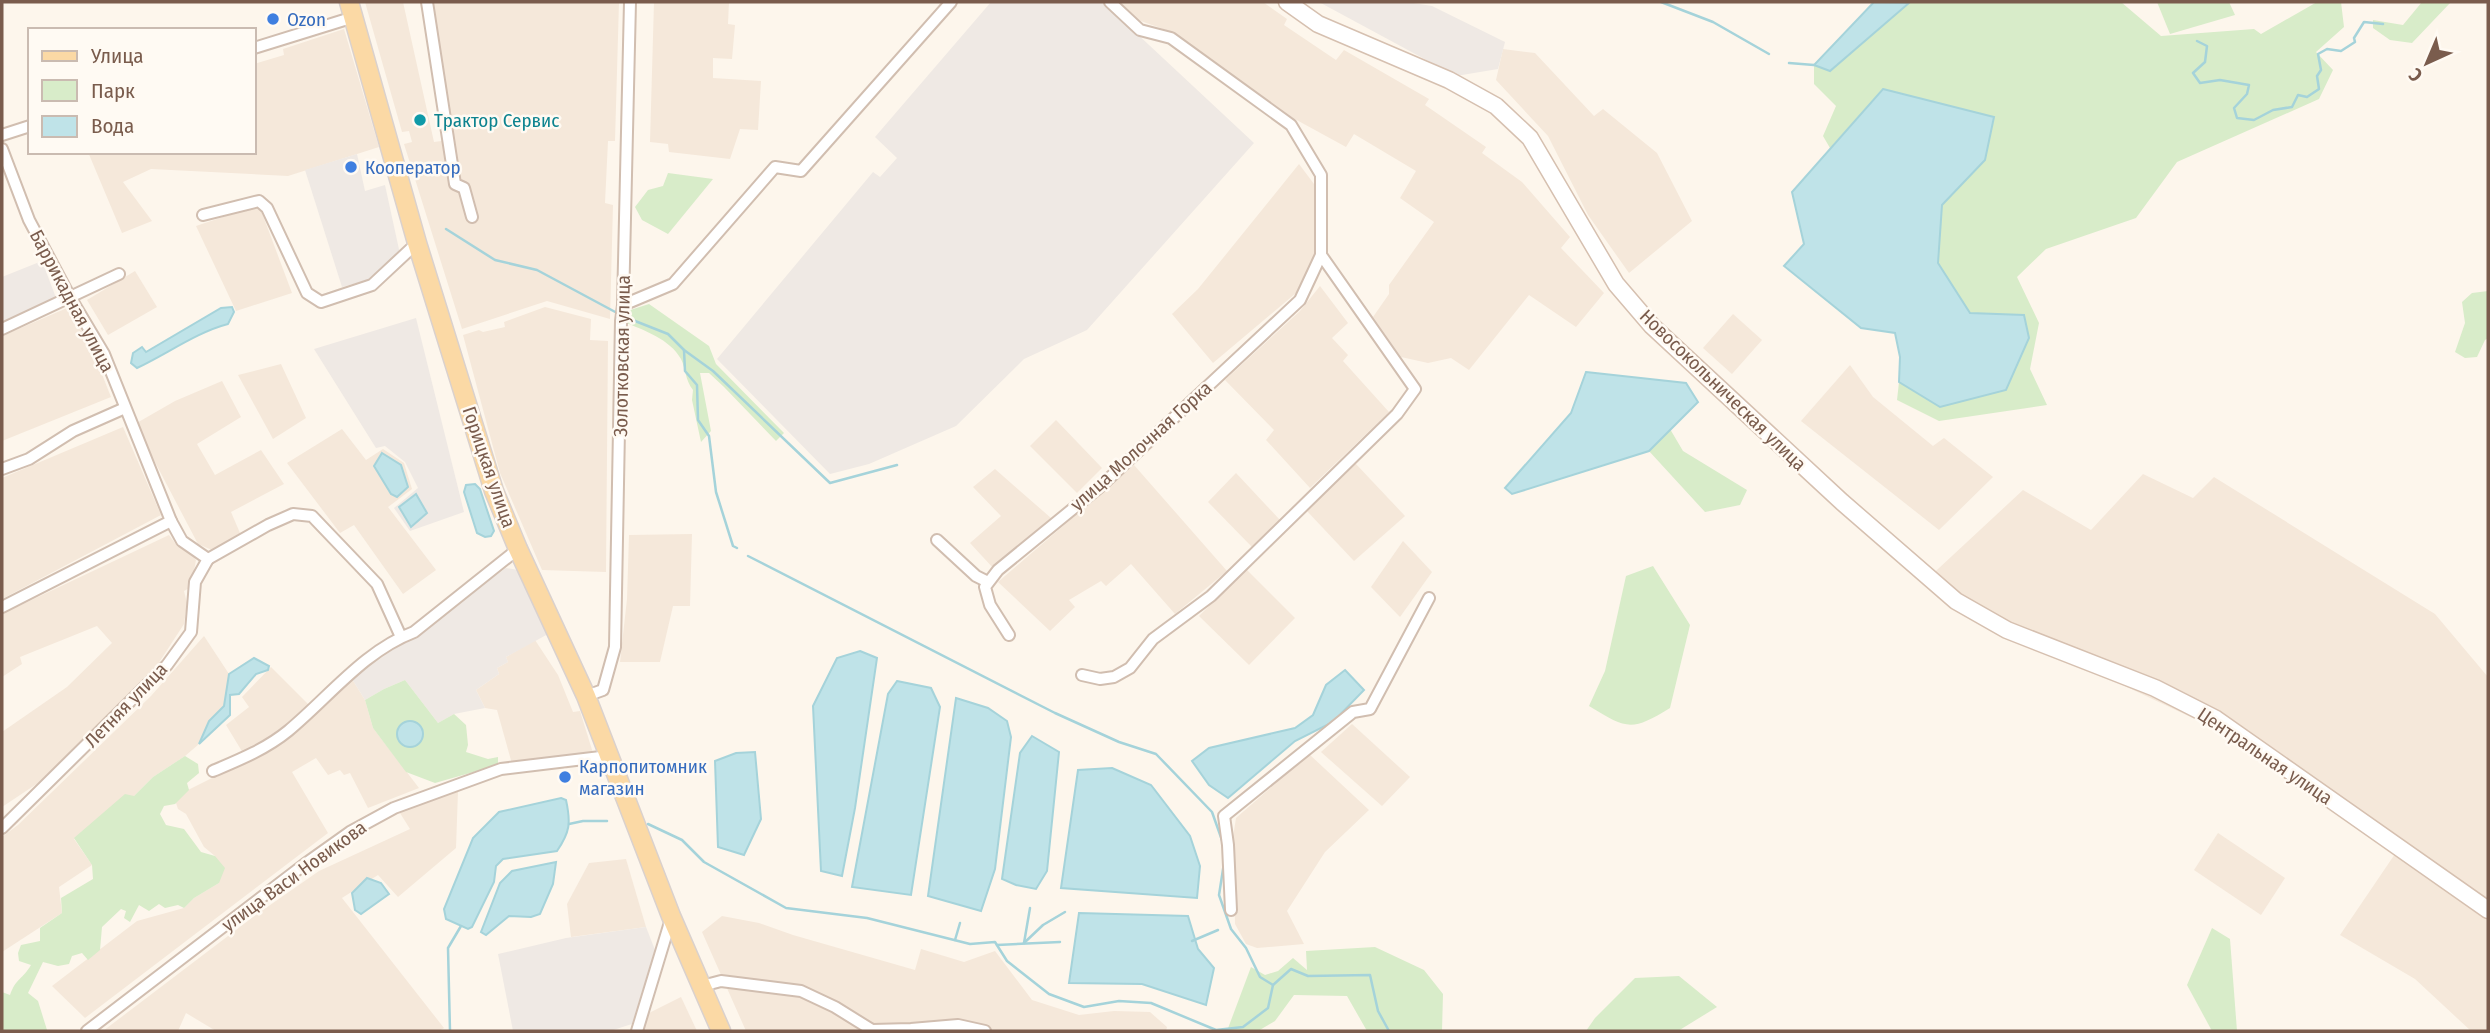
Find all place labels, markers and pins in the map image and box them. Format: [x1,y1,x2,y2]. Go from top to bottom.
place label: Ozon [287,8,326,31]
marker: Ozon [265,11,281,27]
place label: Трактор Сервис [434,109,559,132]
marker: Трактор Сервис [412,112,428,128]
place label: Кооператор [365,156,461,179]
marker: Кооператор [343,159,359,175]
place label: Карпопитомник магазин [579,755,707,800]
marker: Карпопитомник магазин [557,769,573,785]

